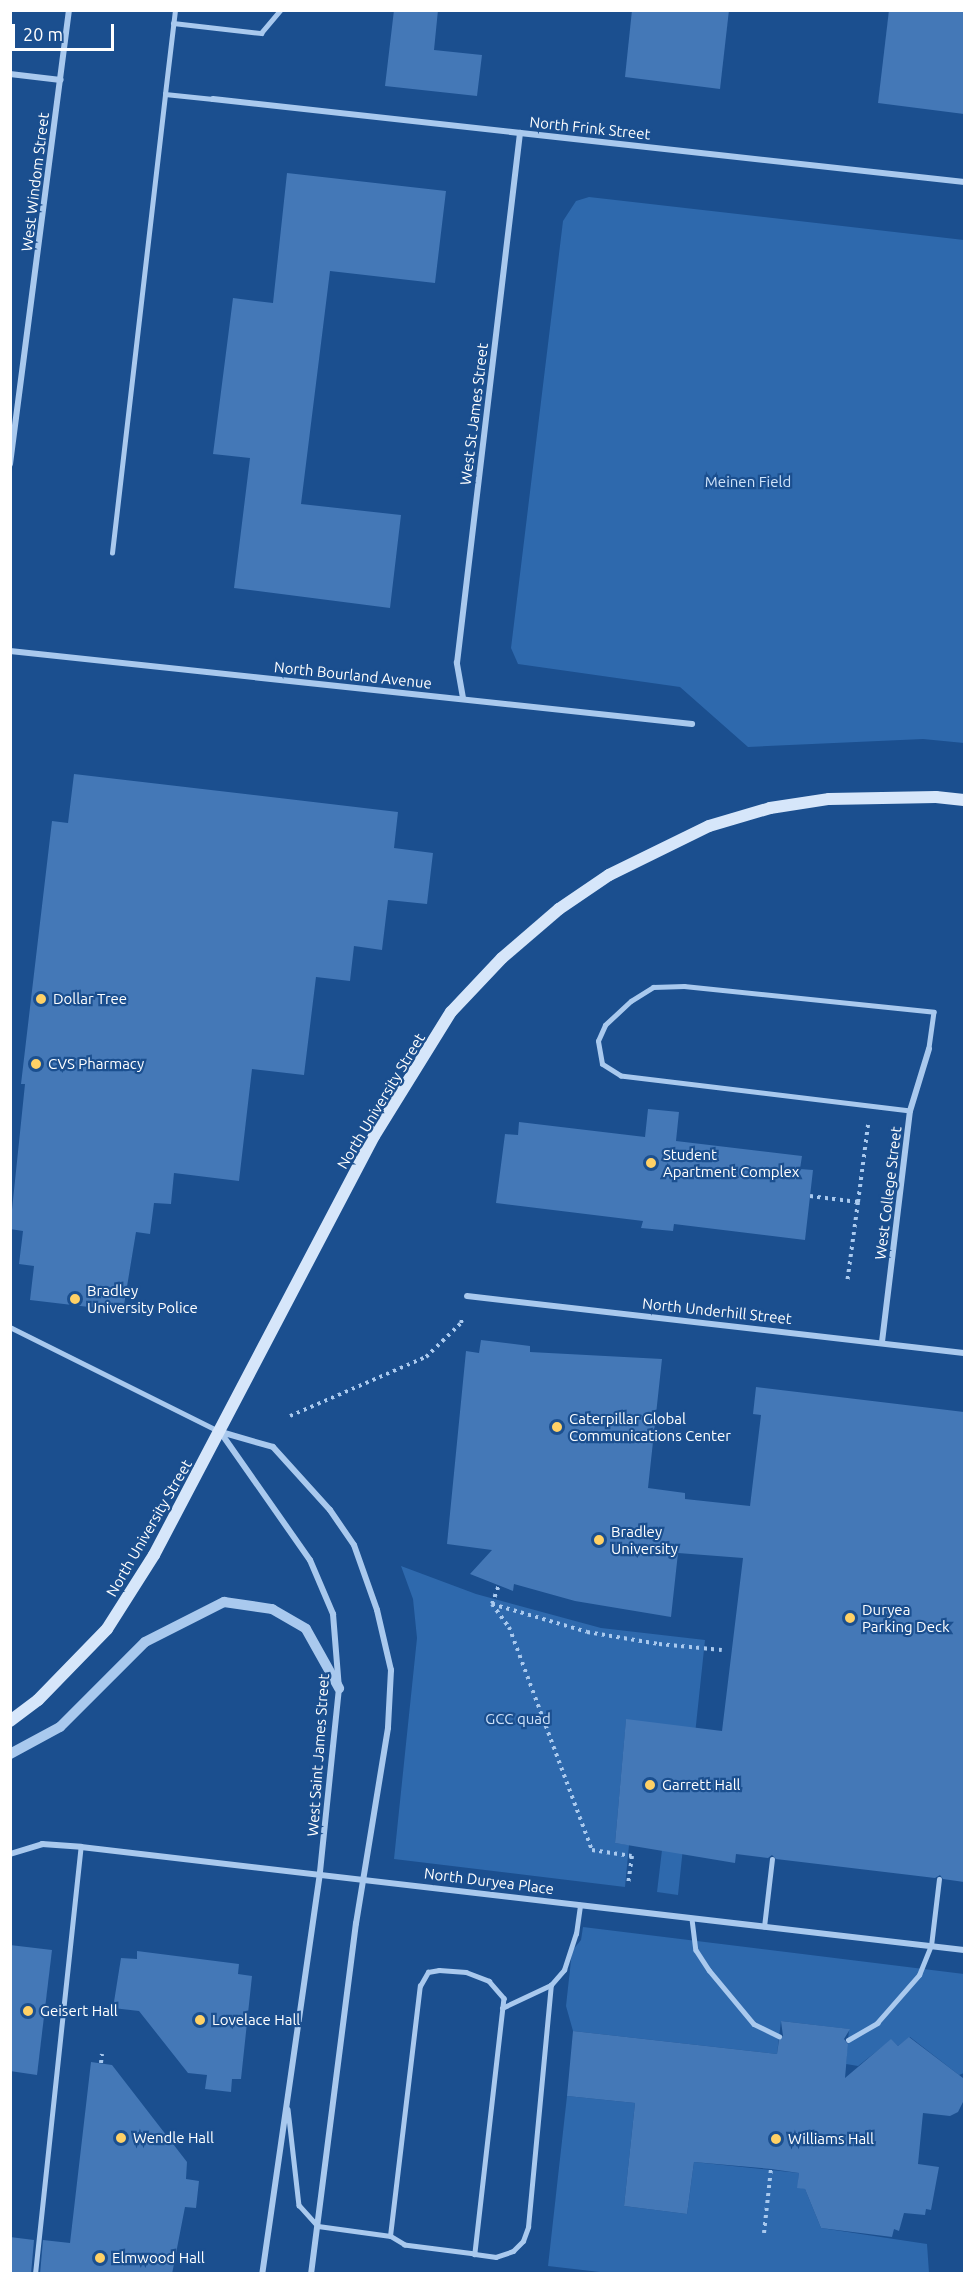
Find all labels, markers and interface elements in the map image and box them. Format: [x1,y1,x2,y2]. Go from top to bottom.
scale bar [15,12,117,50]
text: 20 m [23,24,63,44]
street label: West Windom Street [18,111,52,253]
street label: North Frink Street [529,113,651,143]
street label: West St James Street [456,342,492,486]
park label: Meinen Field [705,473,791,491]
street label: North Bourland Avenue [273,658,433,692]
place label: Dollar Tree [53,990,127,1008]
marker: Dollar Tree [34,992,48,1006]
street label: North University Street [333,1030,429,1172]
place label: CVS Pharmacy [48,1055,144,1073]
marker: CVS Pharmacy [29,1057,43,1071]
street label: West College Street [871,1125,905,1261]
place label: Student Apartment Complex [663,1145,799,1180]
marker: Student Apartment Complex [644,1156,658,1170]
place label: Bradley University Police [87,1281,198,1316]
marker: Bradley University Police [68,1292,82,1306]
street label: North Underhill Street [641,1294,793,1328]
place label: Caterpillar Global Communications Center [569,1409,731,1444]
marker: Caterpillar Global Communications Center [550,1420,564,1434]
street label: North University Street [102,1456,196,1600]
place label: Bradley University [611,1522,678,1557]
marker: Bradley University [592,1533,606,1547]
place label: Duryea Parking Deck [862,1600,949,1635]
marker: Duryea Parking Deck [843,1611,857,1625]
street label: West Saint James Street [303,1673,333,1837]
park label: GCC quad [485,1710,551,1728]
place label: Garrett Hall [662,1776,741,1794]
marker: Garrett Hall [643,1778,657,1792]
street label: North Duryea Place [423,1864,555,1898]
place label: Geisert Hall [40,2002,118,2020]
marker: Geisert Hall [21,2004,35,2018]
place label: Lovelace Hall [212,2011,300,2029]
marker: Lovelace Hall [193,2013,207,2027]
place label: Wendle Hall [133,2129,214,2147]
place label: Williams Hall [788,2130,874,2148]
marker: Wendle Hall [114,2131,128,2145]
marker: Williams Hall [769,2132,783,2146]
place label: Elmwood Hall [112,2249,205,2267]
marker: Elmwood Hall [93,2251,107,2265]

